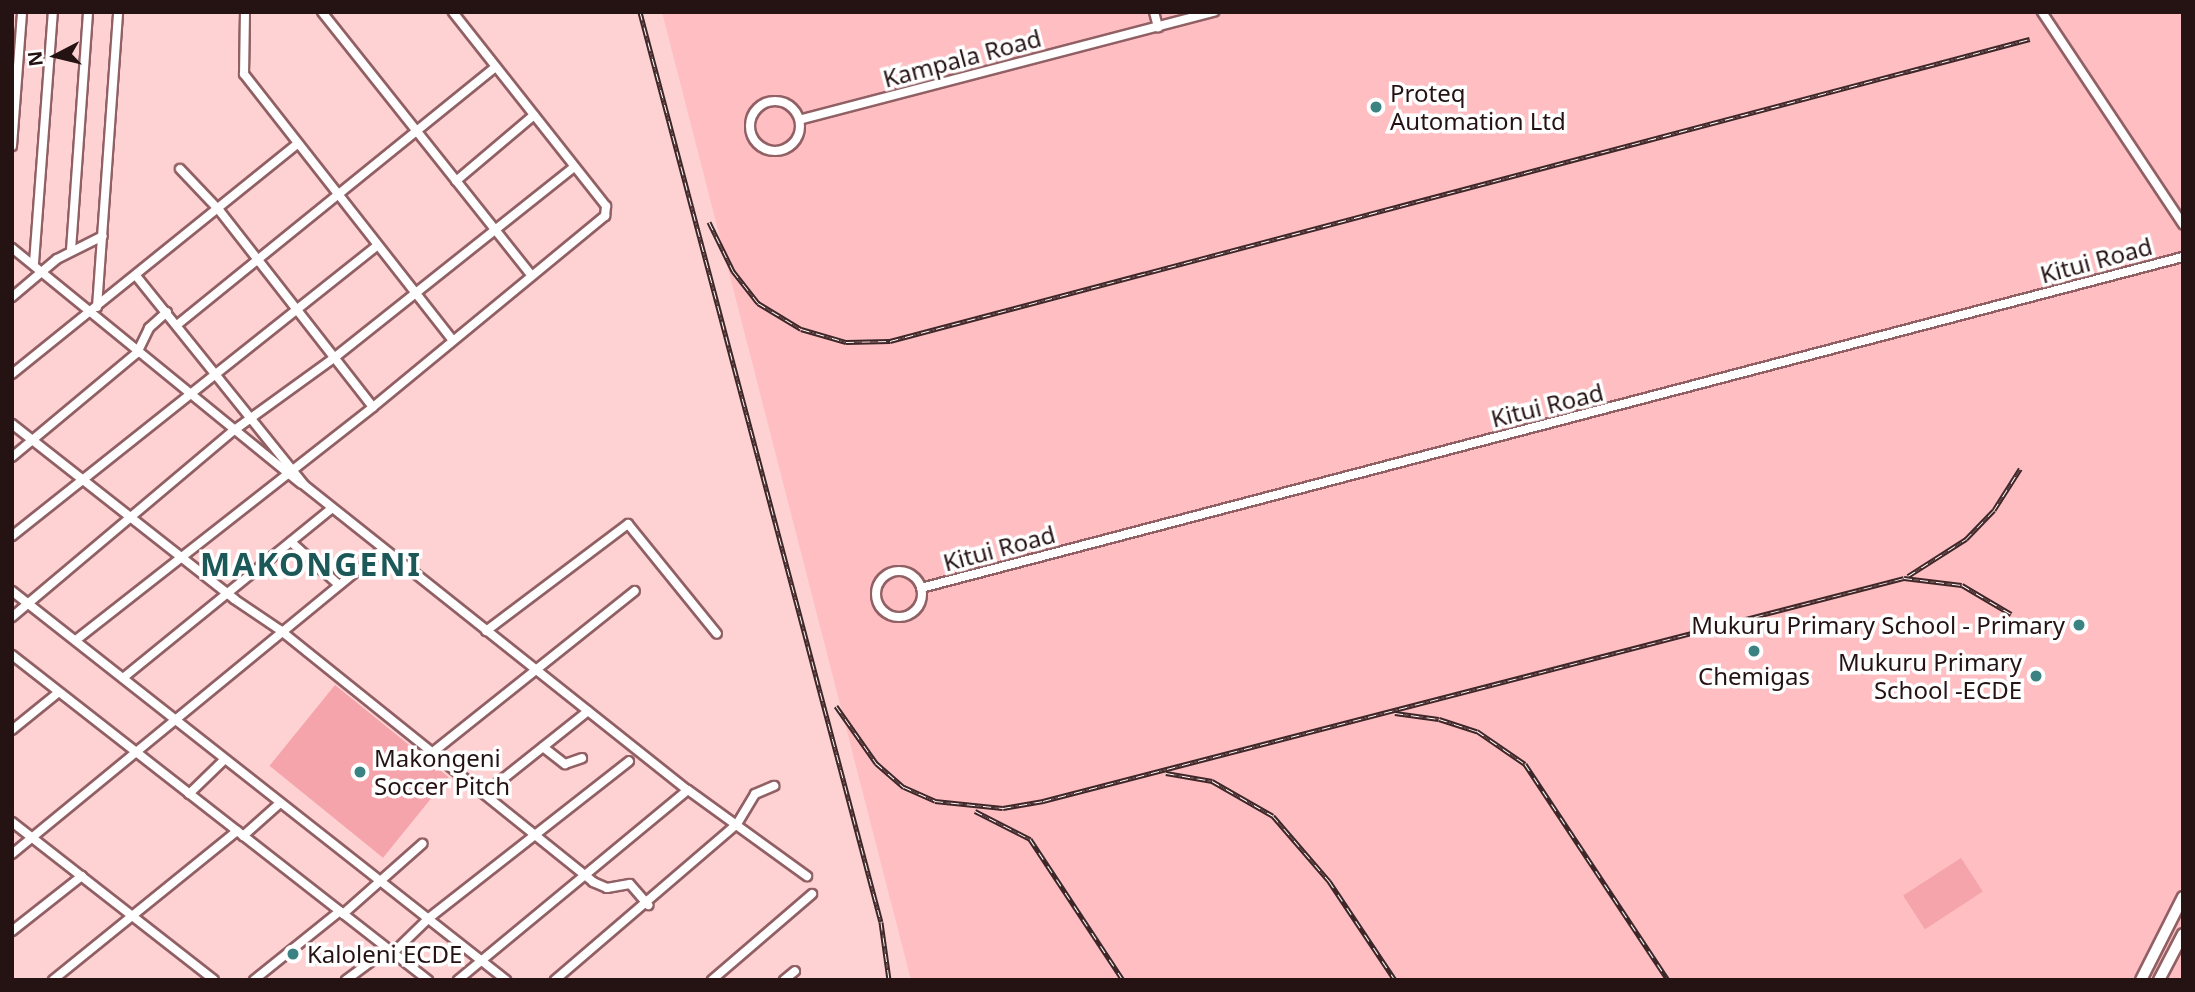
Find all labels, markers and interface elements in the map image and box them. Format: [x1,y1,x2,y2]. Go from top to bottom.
north arrow [21,21,91,91]
street label: Kampala Road [880,23,1044,93]
text: N [21,49,49,68]
place label: Proteq Automation Ltd [1390,79,1566,135]
marker: Proteq Automation Ltd [1368,99,1384,115]
street label: Kitui Road [2037,231,2155,289]
street label: Kitui Road [1488,377,1606,433]
street label: Kitui Road [940,519,1058,577]
district label: MAKONGENI [201,545,421,583]
place label: Mukuru Primary School - Primary [1691,611,2065,639]
marker: Mukuru Primary School - Primary [2071,617,2087,633]
marker: Chemigas [1746,643,1762,659]
place label: Mukuru Primary School -ECDE [1838,648,2022,704]
place label: Chemigas [1698,662,1810,690]
marker: Mukuru Primary School -ECDE [2028,668,2044,684]
place label: Makongeni Soccer Pitch [374,744,510,800]
marker: Makongeni Soccer Pitch [352,764,368,780]
place label: Kaloleni ECDE [307,940,462,968]
marker: Kaloleni ECDE [285,946,301,962]

